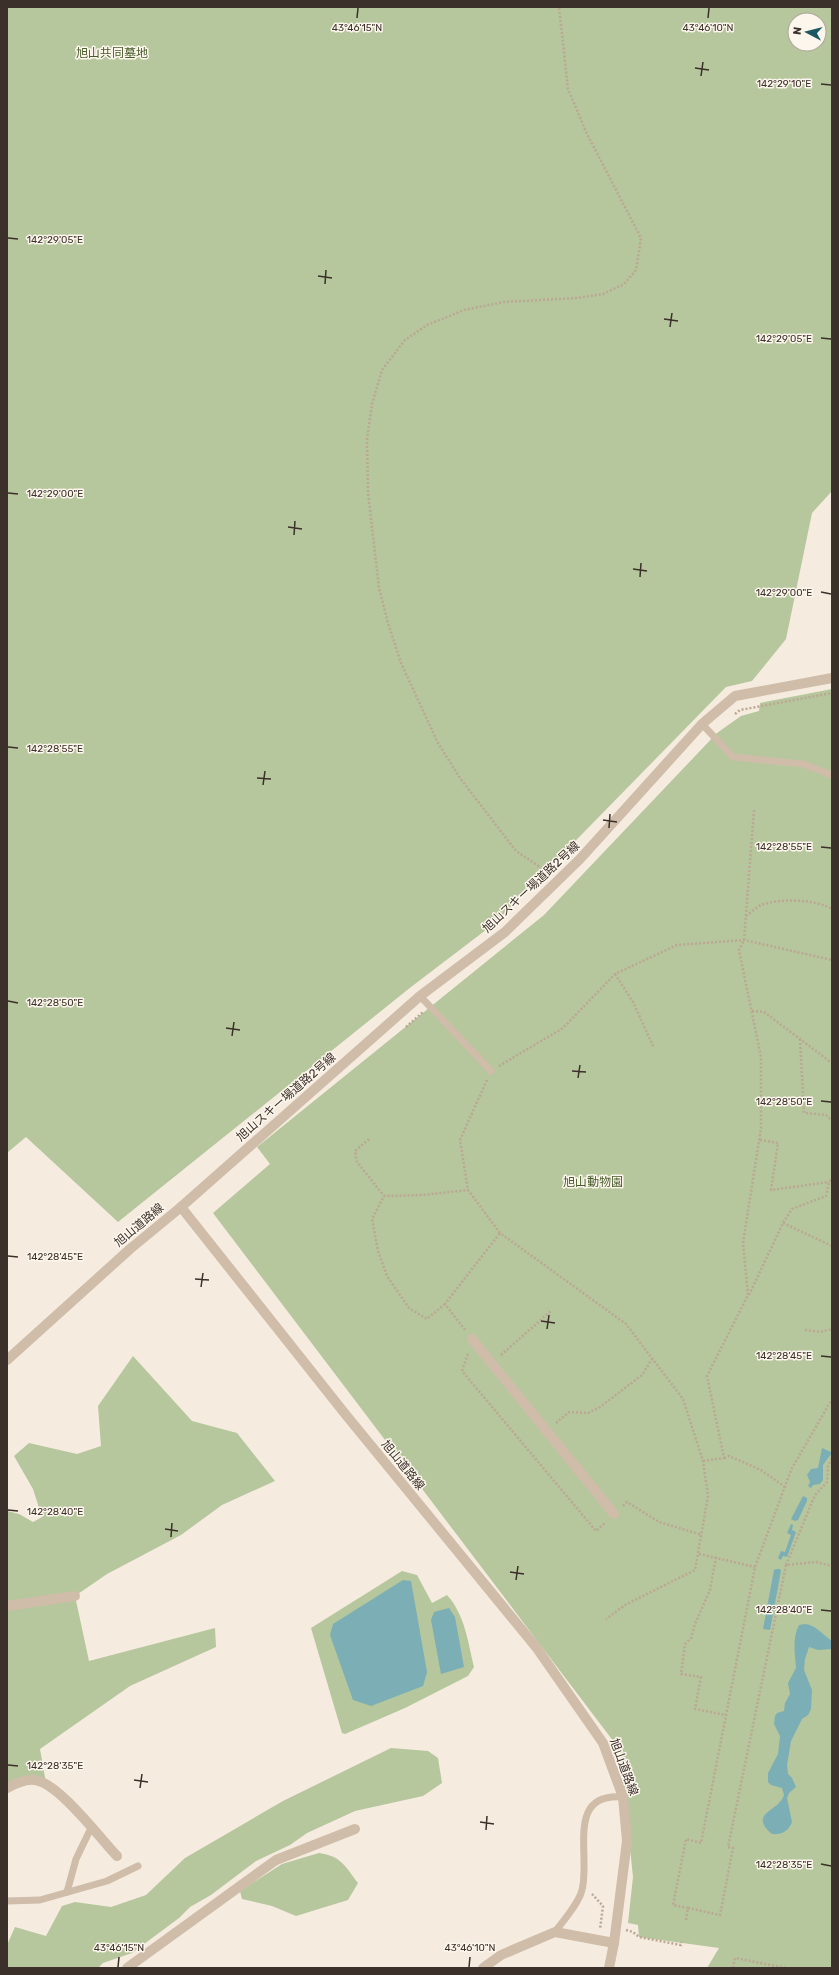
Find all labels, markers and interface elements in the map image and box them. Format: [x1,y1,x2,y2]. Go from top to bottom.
north arrow [787,12,827,52]
text: 43°46'15"N [332,22,382,34]
text: 43°46'10"N [682,22,734,34]
text: N [791,26,805,36]
park label: 旭山共同墓地 [76,46,148,60]
text: 142°29'10"E [757,78,811,90]
text: 142°29'05"E [27,234,83,246]
text: 142°29'05"E [756,333,812,345]
text: 142°29'00"E [27,488,83,500]
text: 142°29'00"E [756,587,812,599]
text: 142°28'55"E [27,743,83,755]
street label: 旭山スキー場道路2号線 [480,839,582,935]
text: 142°28'55"E [756,841,812,853]
text: 142°28'50"E [27,997,83,1009]
street label: 旭山スキー場道路2号線 [233,1050,339,1144]
text: 142°28'50"E [756,1096,812,1108]
park label: 旭山動物園 [563,1175,623,1189]
street label: 旭山道路線 [112,1200,166,1250]
text: 142°28'45"E [27,1251,83,1263]
text: 142°28'45"E [756,1350,812,1362]
street label: 旭山道路線 [379,1437,427,1493]
text: 142°28'40"E [27,1506,83,1518]
text: 142°28'40"E [756,1604,812,1616]
street label: 旭山道路線 [607,1736,641,1798]
text: 142°28'35"E [27,1760,83,1772]
text: 142°28'35"E [756,1859,812,1871]
text: 43°46'15"N [94,1942,144,1954]
text: 43°46'10"N [444,1942,496,1954]

